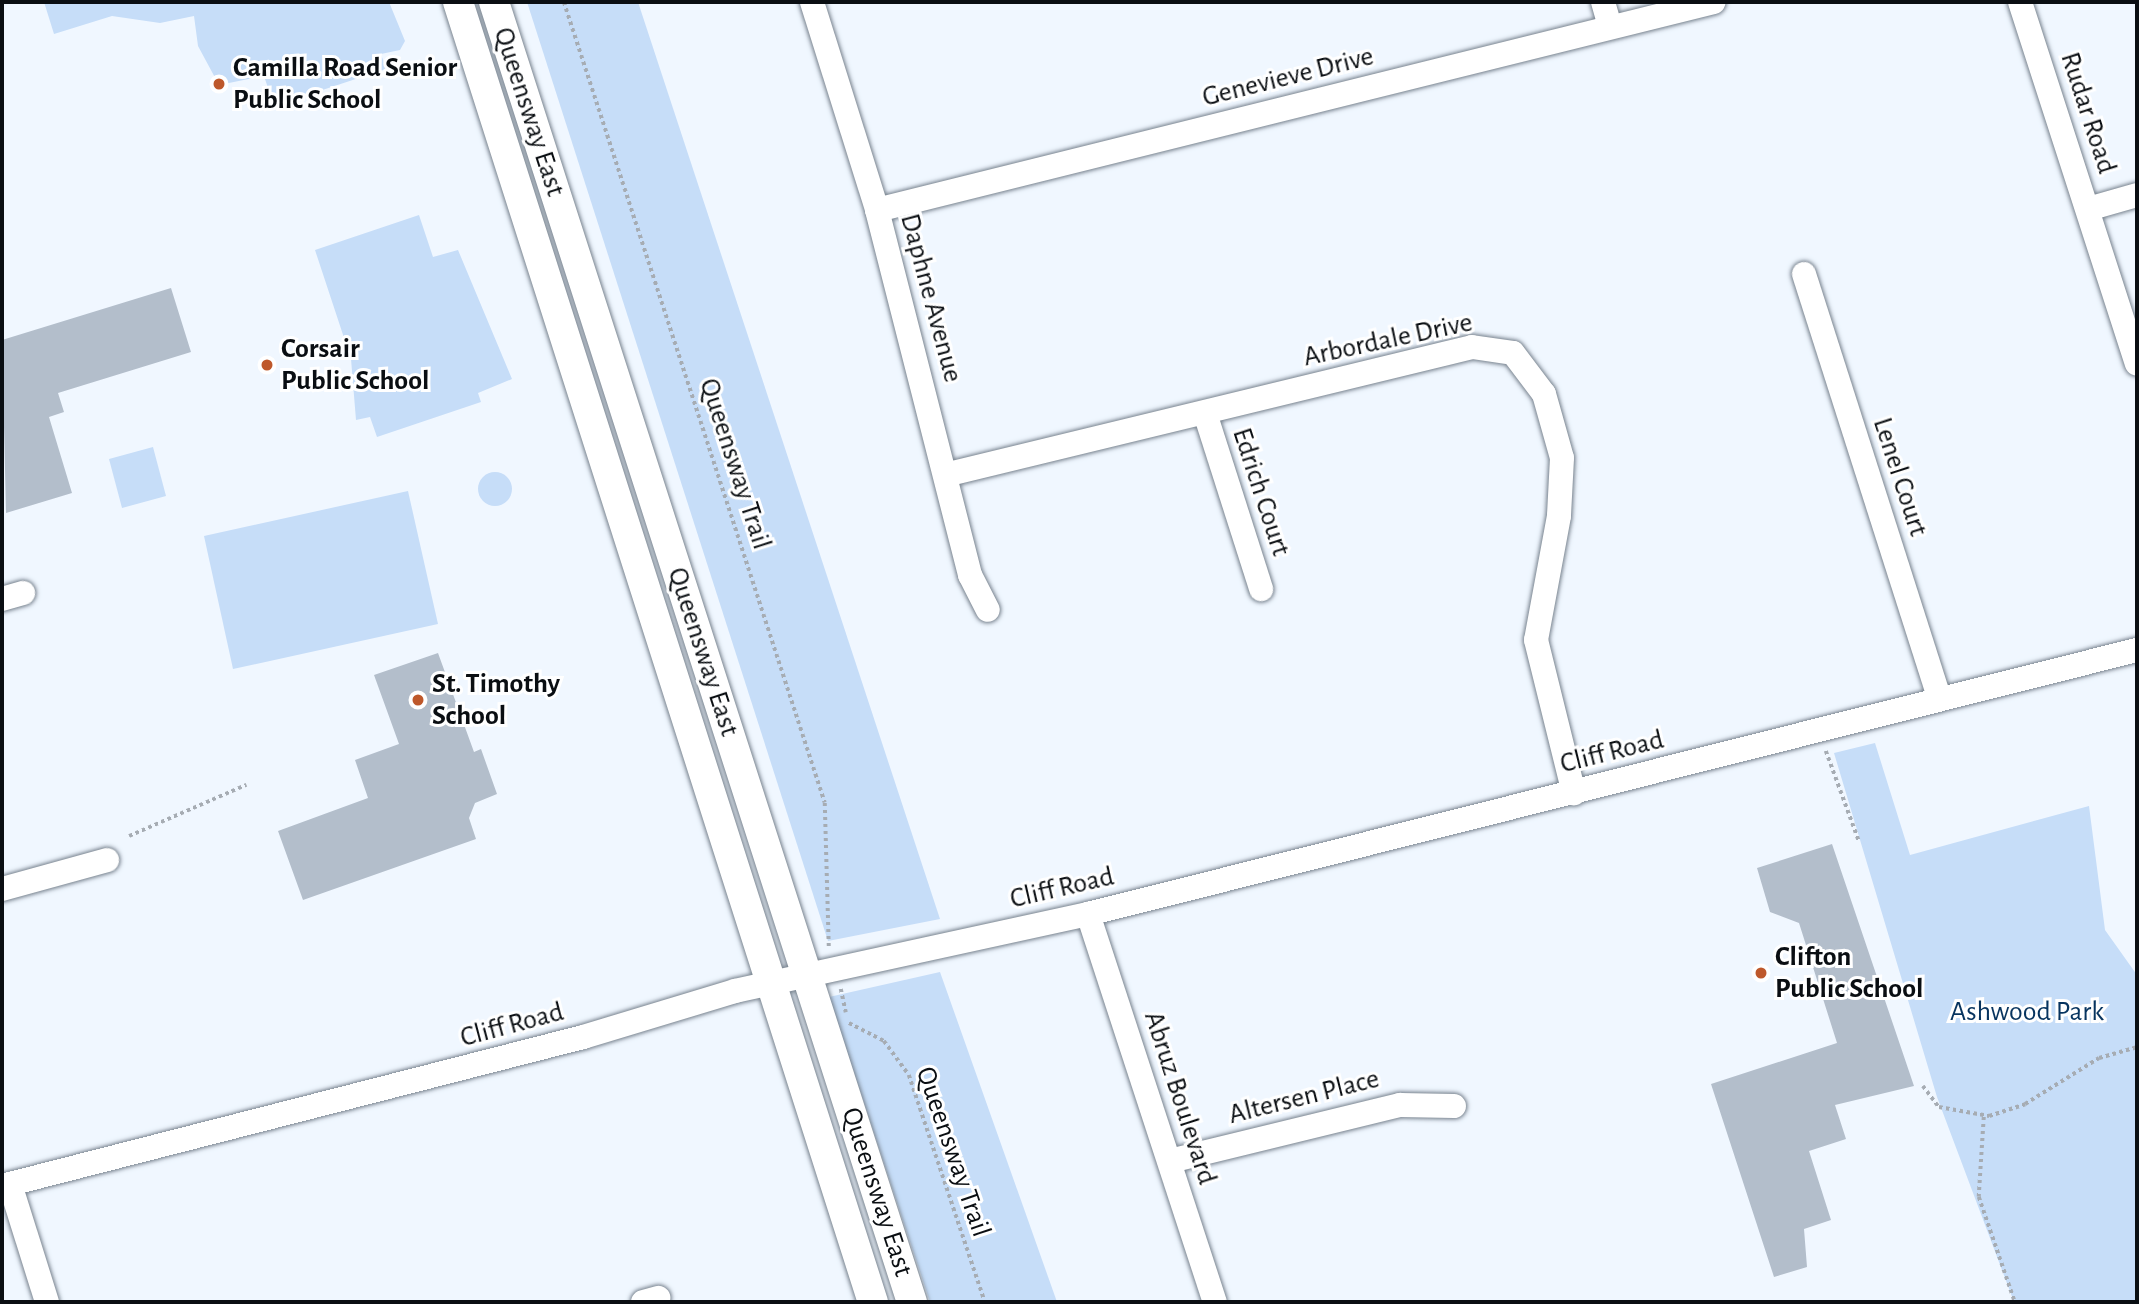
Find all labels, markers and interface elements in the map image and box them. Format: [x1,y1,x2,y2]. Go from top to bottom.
street label: Queensway East [486,23,572,201]
street label: Genevieve Drive [1199,40,1377,114]
street label: Rudar Road [2053,48,2123,178]
place label: Camilla Road Senior Public School [233,51,457,117]
marker: Camilla Road Senior Public School [211,76,227,92]
street label: Daphne Avenue [892,210,970,386]
street label: Arbordale Drive [1300,306,1476,374]
place label: Corsair Public School [281,332,429,398]
marker: Corsair Public School [259,357,275,373]
street label: Queensway Trail [692,374,778,554]
street label: Lenel Court [1865,413,1935,541]
street label: Edrich Court [1225,424,1297,560]
street label: Queensway East [660,563,746,741]
place label: St. Timothy School [432,667,560,733]
marker: St. Timothy School [410,692,426,708]
street label: Cliff Road [1557,723,1667,781]
street label: Cliff Road [1007,860,1117,916]
place label: Clifton Public School [1775,940,1923,1006]
marker: Clifton Public School [1753,965,1769,981]
street label: Cliff Road [457,995,567,1055]
park label: Ashwood Park [1950,995,2104,1029]
street label: Abruz Boulevard [1136,1007,1224,1189]
street label: Altersen Place [1225,1062,1383,1132]
street label: Queensway Trail [908,1063,998,1241]
street label: Queensway East [834,1103,920,1281]

